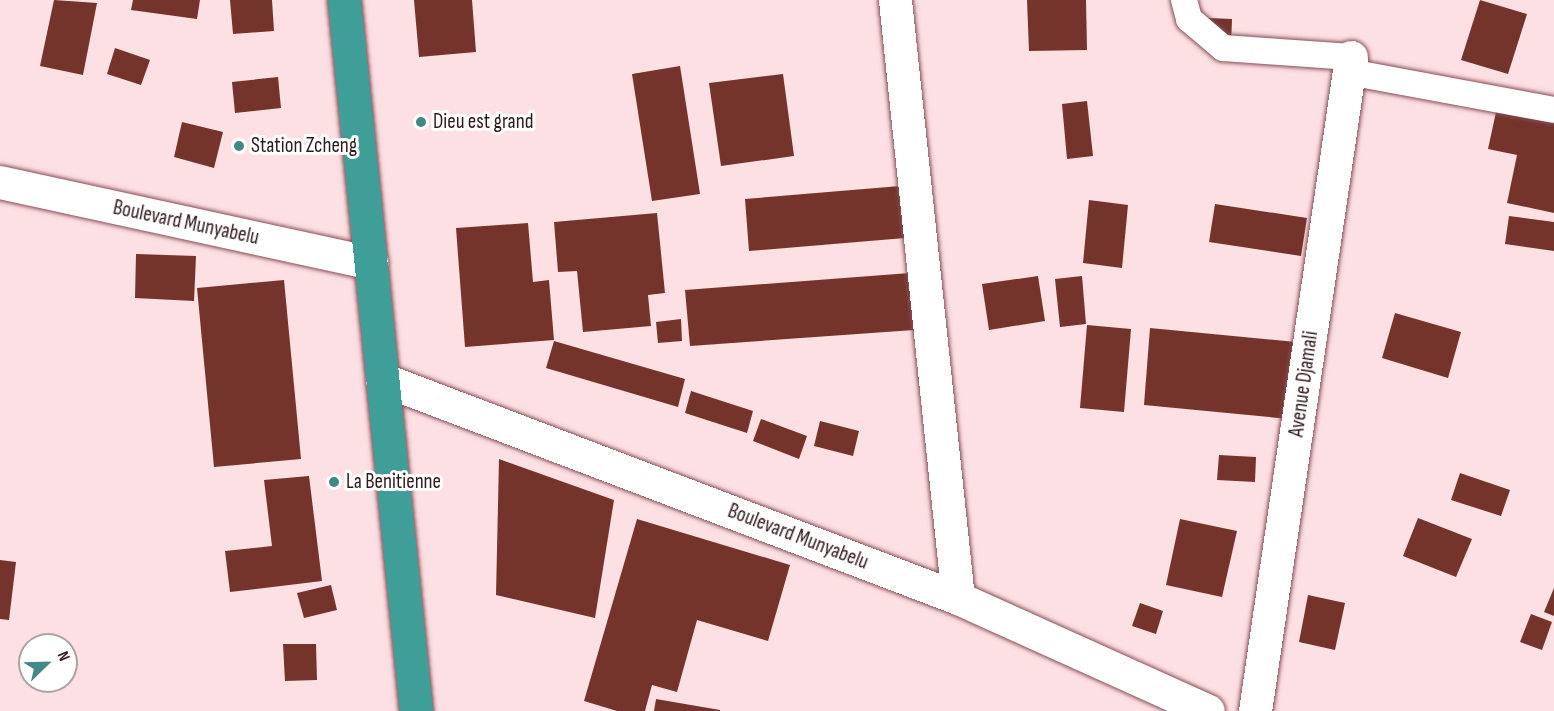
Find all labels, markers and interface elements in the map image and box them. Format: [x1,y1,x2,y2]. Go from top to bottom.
place label: Dieu est grand [433,109,533,135]
marker: Dieu est grand [414,115,428,129]
place label: Station Zcheng [251,133,357,159]
marker: Station Zcheng [232,139,246,153]
street label: Boulevard Munyabelu [111,195,261,251]
street label: Avenue Djamali [1284,329,1324,439]
place label: La Benitienne [346,469,441,495]
marker: La Benitienne [327,475,341,489]
street label: Boulevard Munyabelu [724,499,872,575]
north arrow [18,633,78,693]
text: N [53,649,74,664]

